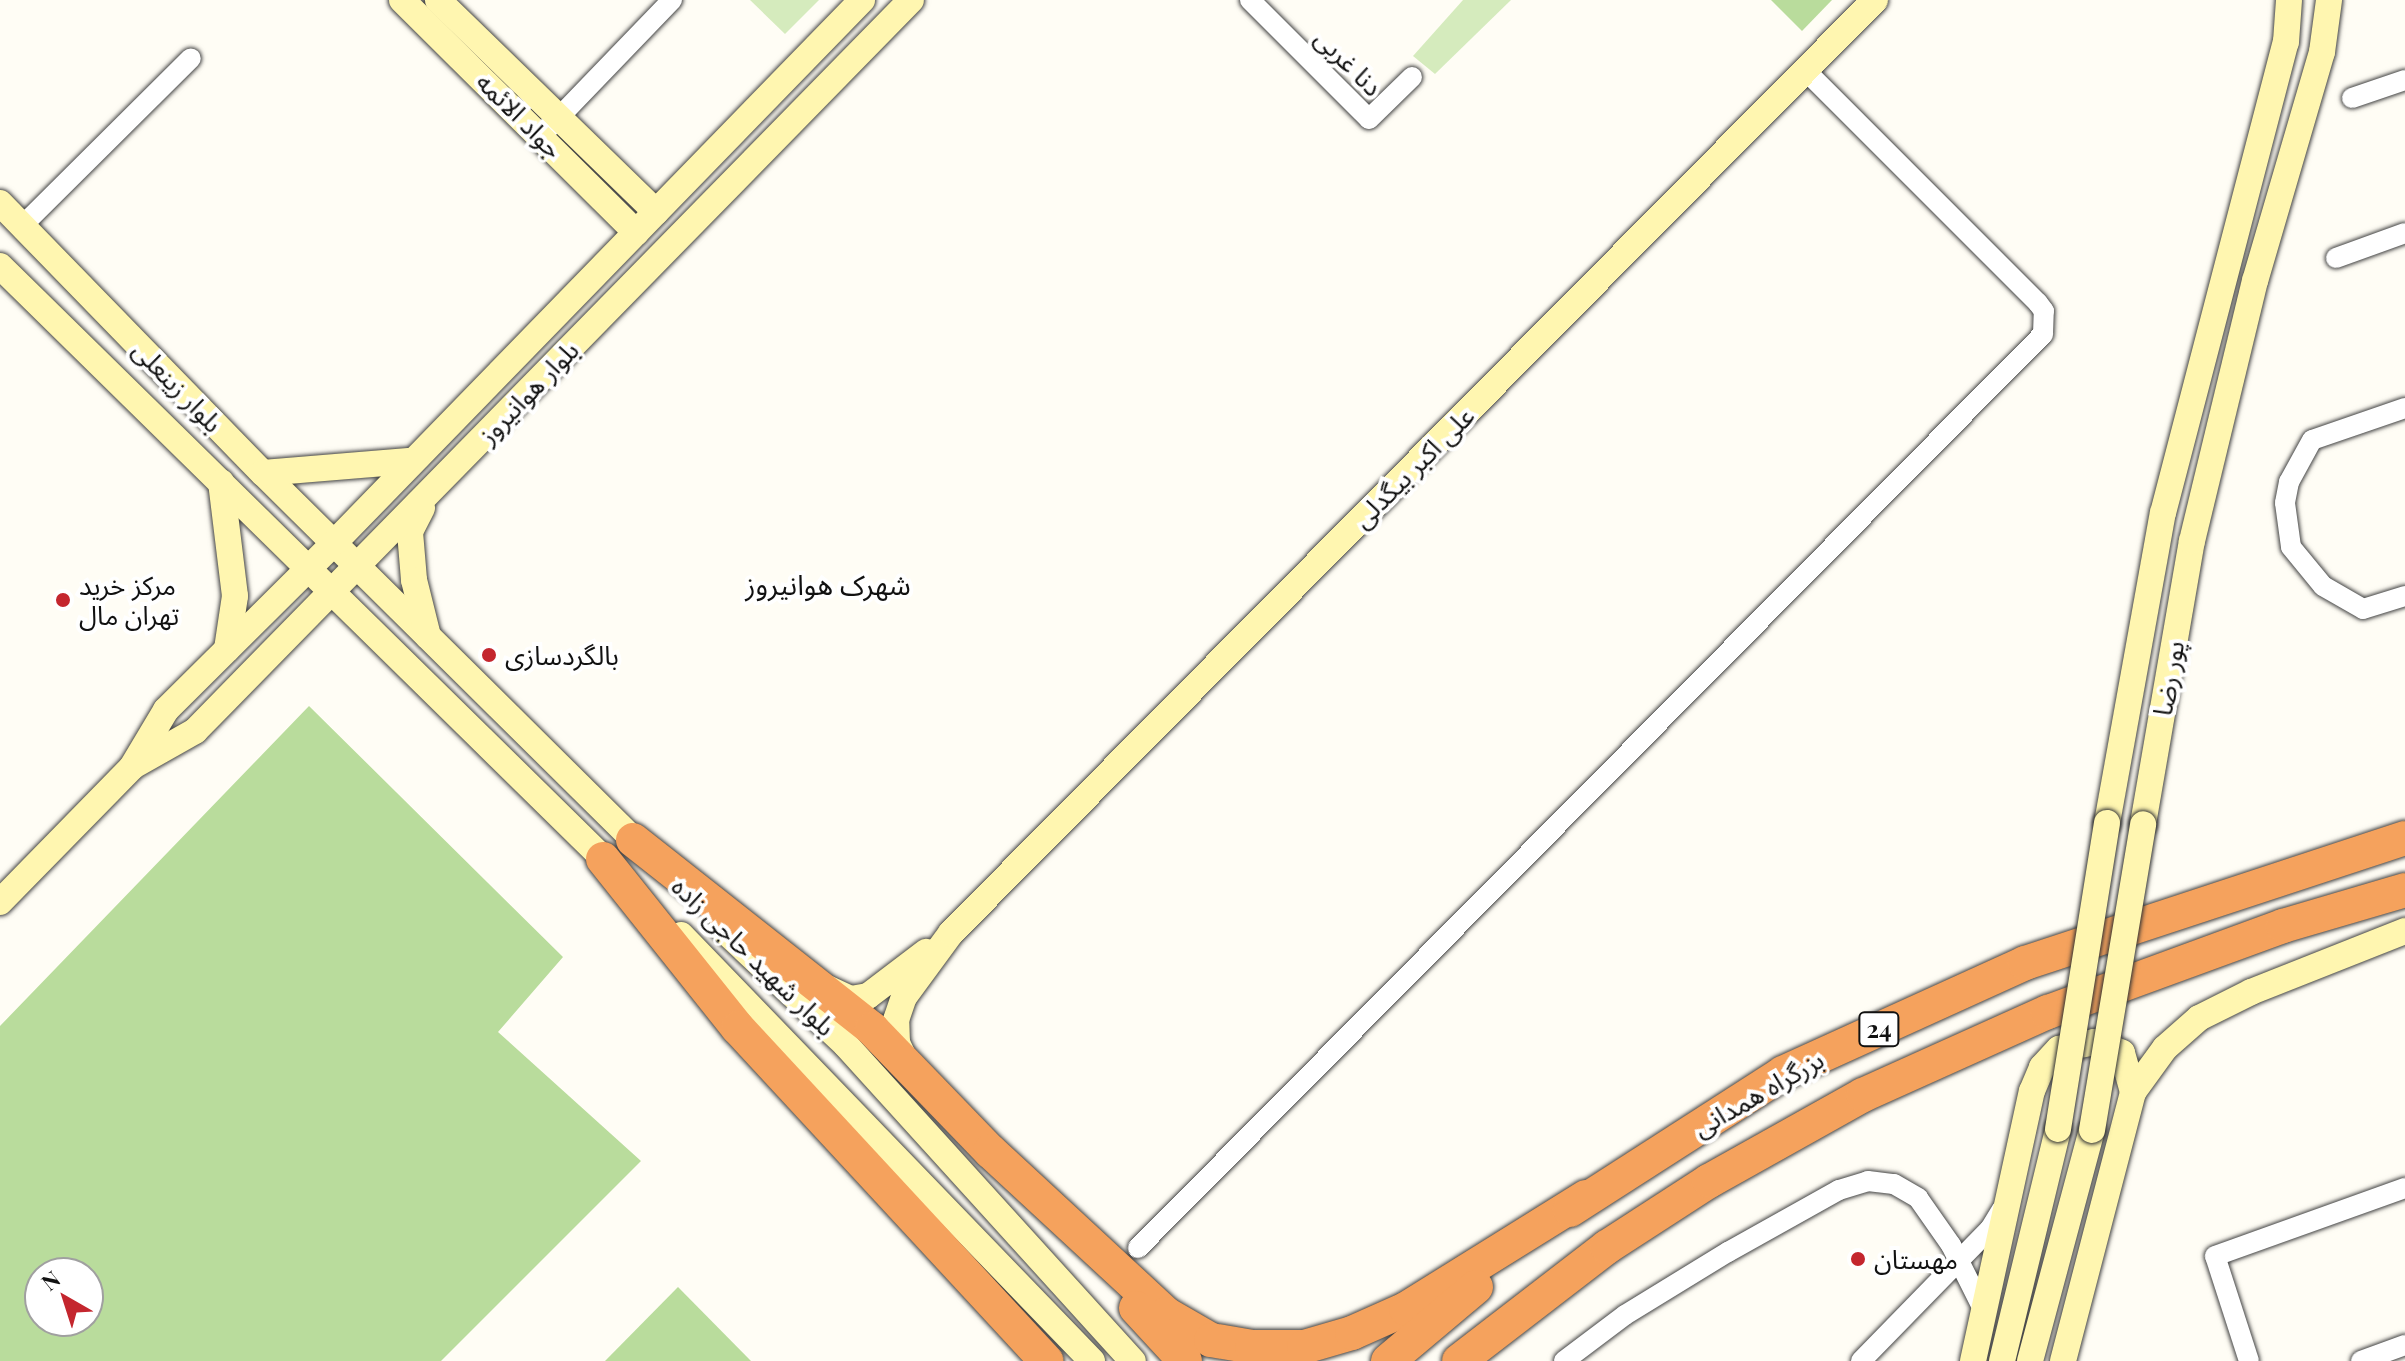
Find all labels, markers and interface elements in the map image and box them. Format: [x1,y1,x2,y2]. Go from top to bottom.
street label: دنا غربی [1309,22,1389,102]
street label: جواد الائمه [471,66,569,164]
street label: بلوار زینعلی [127,334,229,438]
street label: بلوار هوانیروز [471,334,585,450]
street label: علی اکبر بیگدلی [1346,400,1480,534]
district label: شهرک هوانیروز [745,567,911,601]
place label: مرکز خرید تهران مال [79,569,179,630]
marker: مرکز خرید تهران مال [54,591,72,609]
street label: پور رضا [2146,638,2190,718]
place label: بالگردسازی [505,639,619,671]
marker: بالگردسازی [480,646,498,664]
street label: بلوار شهید حاجی زاده [666,870,842,1042]
road number: 24 [1857,1009,1901,1049]
street label: بزرگراه همدانی [1687,1043,1829,1143]
place label: مهستان [1874,1243,1958,1275]
marker: مهستان [1849,1250,1867,1268]
north arrow [24,1257,104,1337]
text: N [35,1263,66,1297]

